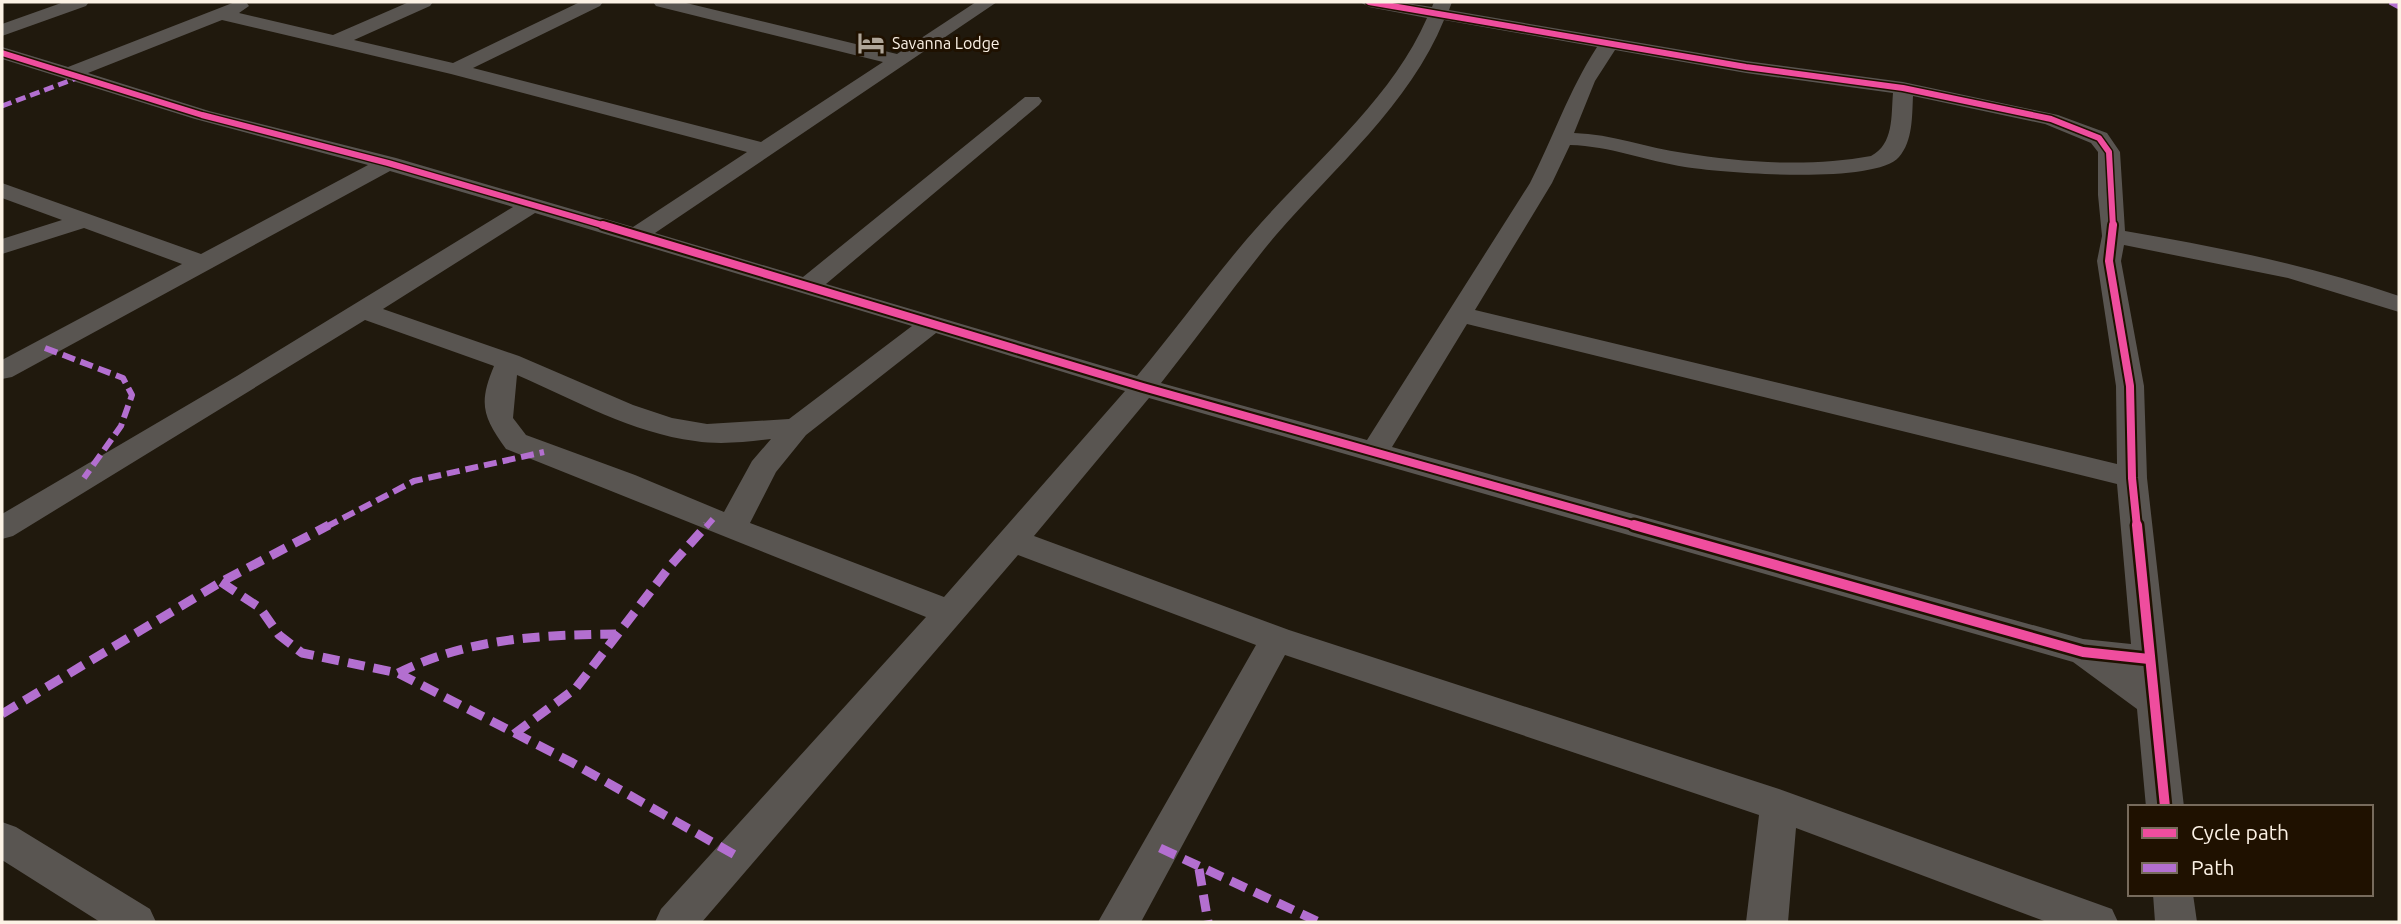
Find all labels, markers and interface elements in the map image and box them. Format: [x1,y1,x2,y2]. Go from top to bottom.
hotel icon: Savanna Lodge [856,28,886,58]
place label: Savanna Lodge [892,34,1000,52]
legend [2128,805,2373,896]
text: Cycle path [2191,820,2289,844]
text: Path [2191,855,2234,879]

